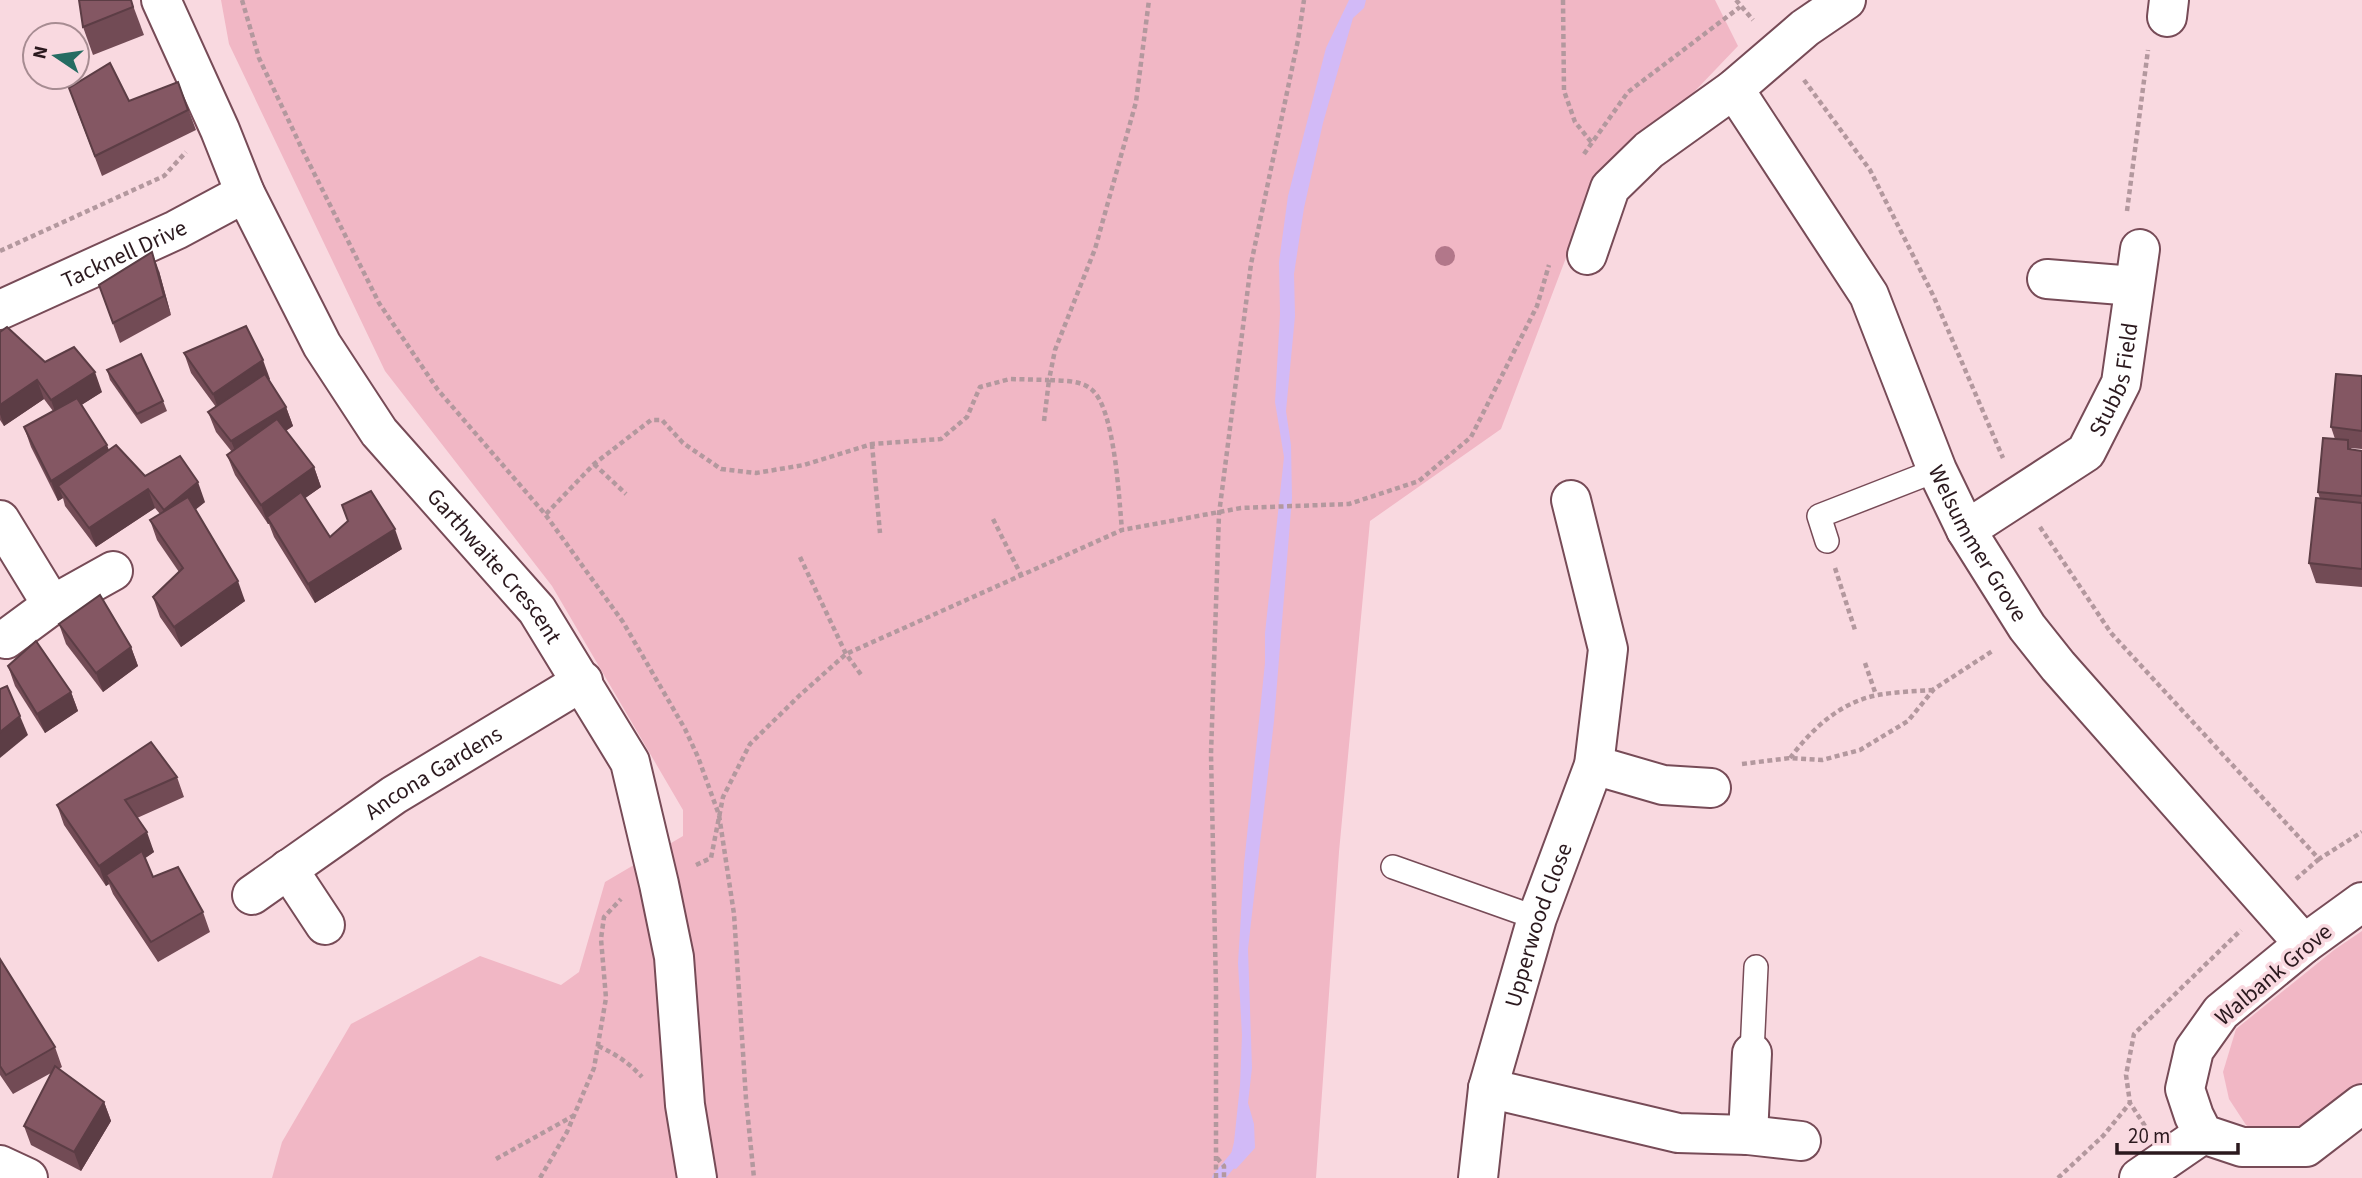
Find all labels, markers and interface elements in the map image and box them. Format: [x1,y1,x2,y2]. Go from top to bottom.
north arrow [21,21,91,91]
text: N [26,43,55,62]
street label: Tacknell Drive [56,211,193,297]
street label: Stubbs Field [2081,320,2146,442]
street label: Welsummer Grove [1920,459,2036,628]
street label: Garthwaite Crescent [419,481,570,650]
street label: Ancona Gardens [358,718,509,828]
street label: Upperwood Close [1496,838,1581,1011]
street label: Walbank Grove [2208,915,2339,1033]
scale bar [2117,1112,2238,1156]
text: 20 m [2128,1121,2170,1151]

